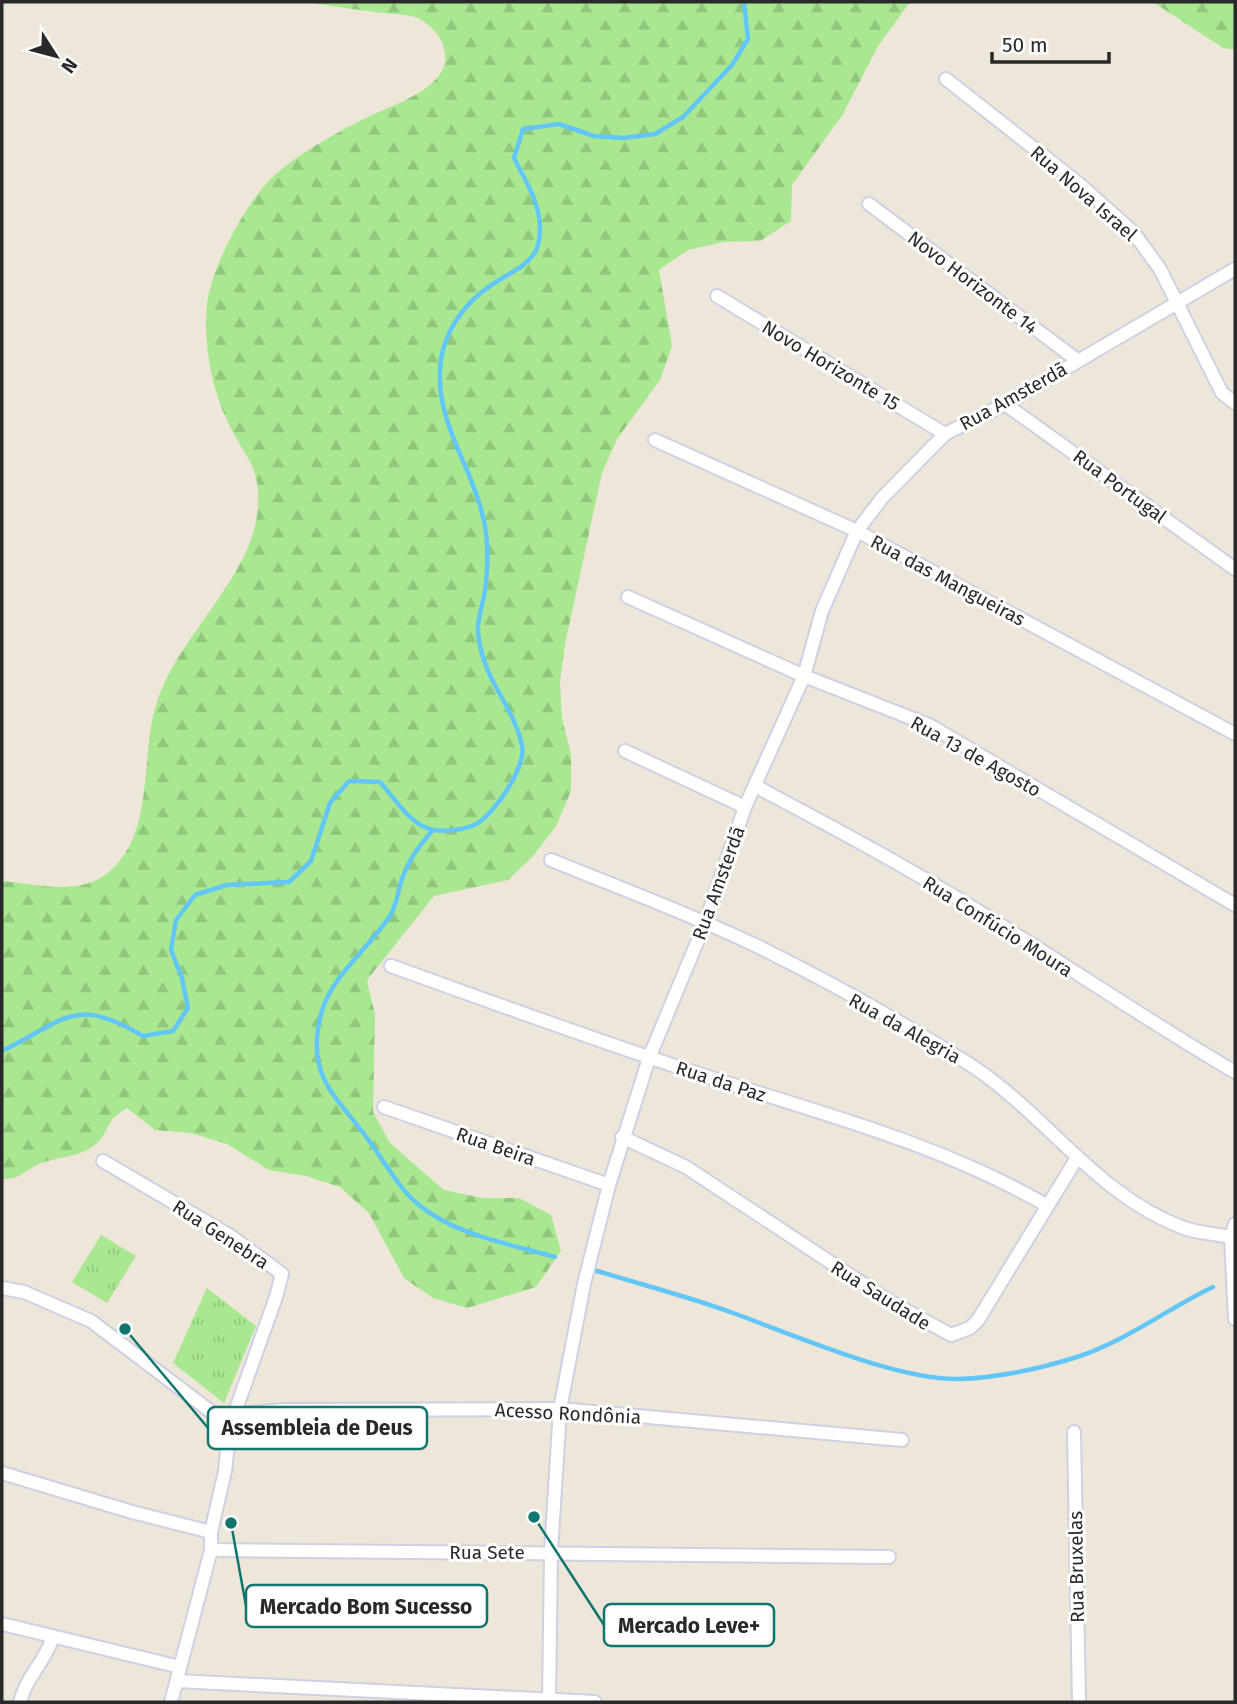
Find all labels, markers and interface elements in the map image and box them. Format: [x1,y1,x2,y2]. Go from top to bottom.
north arrow [21,21,91,91]
scale bar [992,21,1109,65]
text: 50 m [1002,32,1048,58]
text: N [56,54,82,78]
street label: Rua Nova Israel [1026,141,1142,246]
street label: Novo Horizonte 14 [903,226,1042,339]
street label: Novo Horizonte 15 [758,315,904,416]
street label: Rua Amsterdã [955,357,1071,435]
street label: Rua Portugal [1068,445,1171,528]
street label: Rua das Mangueiras [867,530,1029,631]
street label: Rua 13 de Agosto [907,711,1045,802]
street label: Rua Amsterdã [687,823,750,943]
street label: Rua Confúcio Moura [919,871,1077,982]
street label: Rua da Alegria [845,988,965,1069]
street label: Rua da Paz [673,1056,769,1107]
street label: Rua Beira [453,1122,538,1171]
street label: Rua Genebra [168,1195,273,1274]
street label: Rua Saudade [827,1256,935,1335]
street label: Acesso Rondônia [494,1398,642,1429]
callout: Assembleia de Deus [208,1407,427,1449]
text: Assembleia de Deus [220,1415,413,1441]
street label: Rua Bruxelas [1064,1511,1089,1623]
street label: Rua Sete [449,1541,525,1564]
callout: Mercado Bom Sucesso [246,1585,487,1627]
text: Mercado Bom Sucesso [260,1594,472,1620]
callout: Mercado Leve+ [604,1604,774,1646]
text: Mercado Leve+ [618,1613,760,1639]

